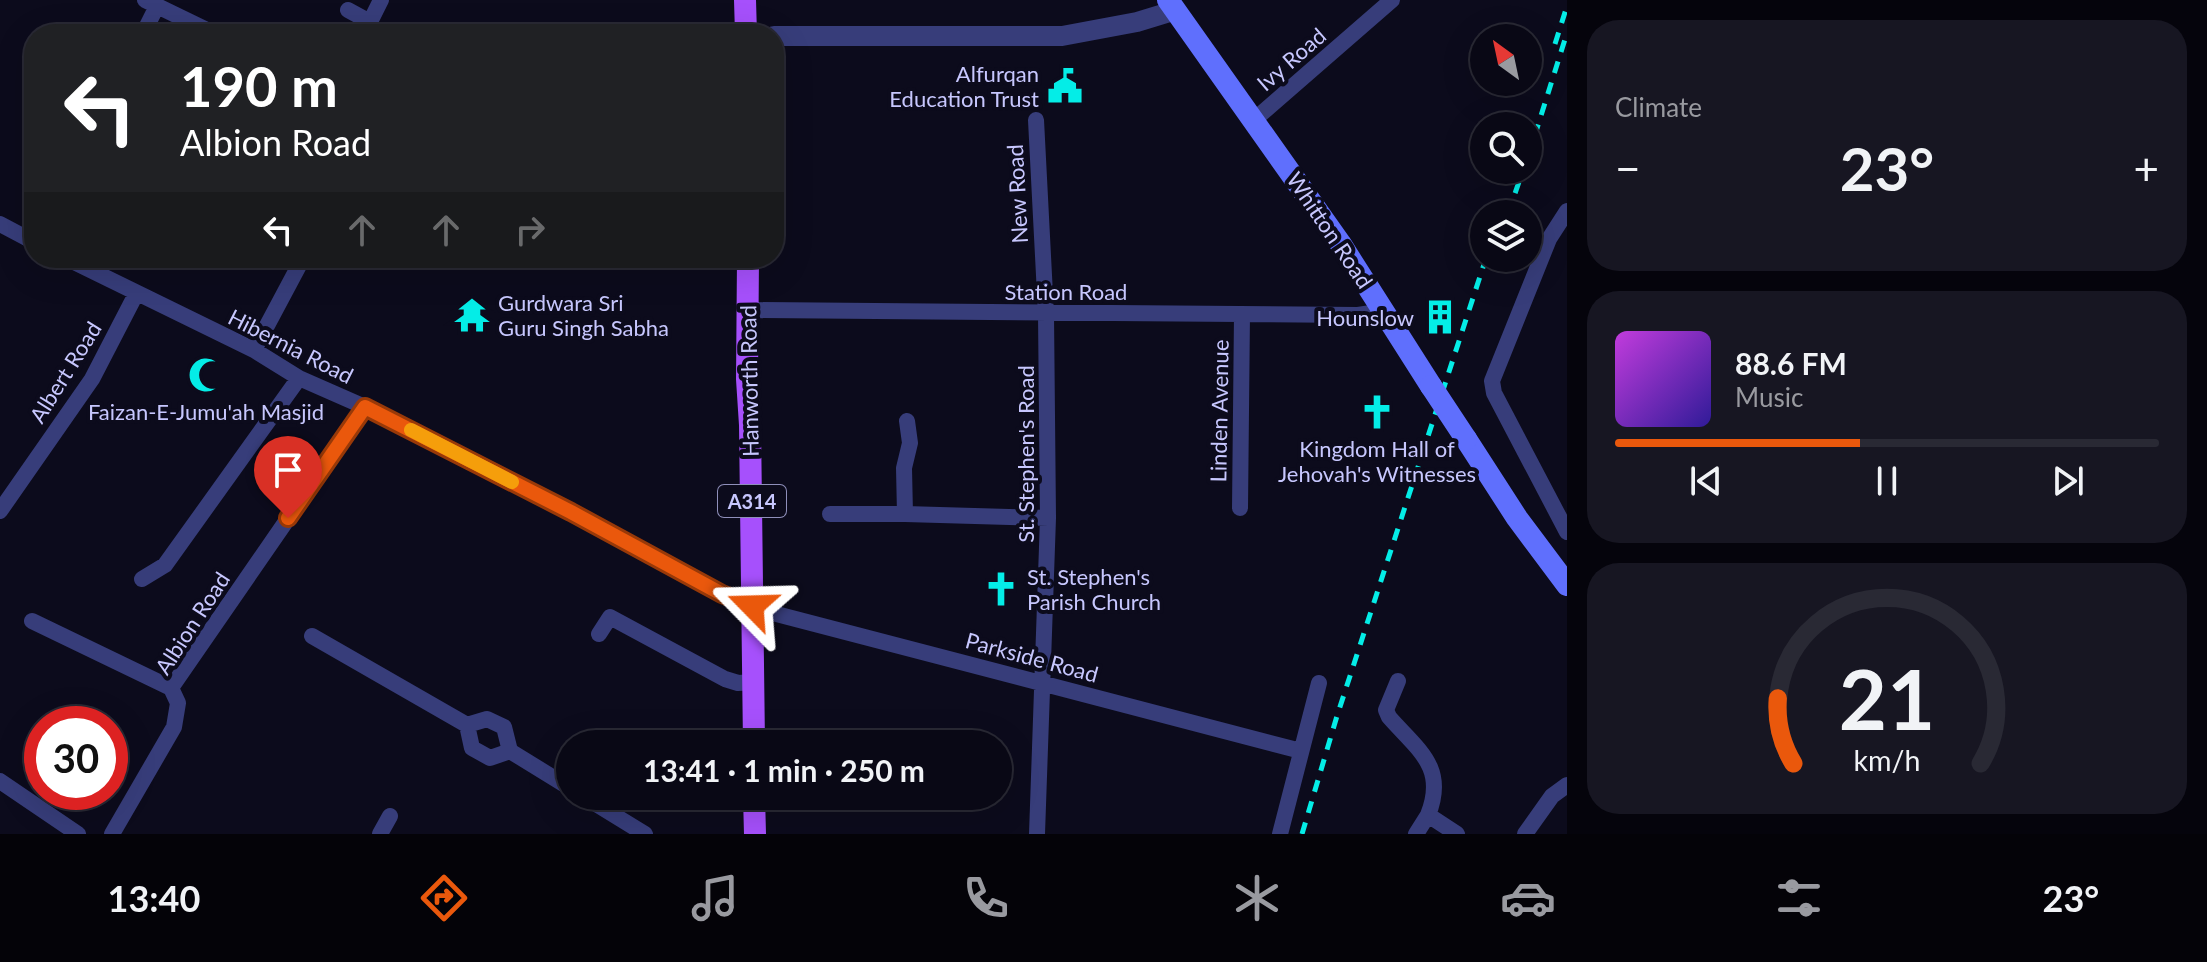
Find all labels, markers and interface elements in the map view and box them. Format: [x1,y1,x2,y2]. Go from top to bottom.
street label: Ivy Road [1251,22,1331,96]
north arrow [1470,24,1542,96]
map controls [1470,24,1542,272]
text: 190 m [180,52,338,119]
icon: left [48,56,152,160]
place label: Alfurqan Education Trust [889,60,1039,112]
public building icon: Alfurqan Education Trust [1046,67,1084,105]
text: Climate [1615,91,1702,123]
button: search [1470,112,1542,184]
text: Albion Road [180,120,371,164]
text: 23° [1840,132,1934,204]
text: − [1615,142,1641,194]
text: + [2133,142,2159,194]
street label: New Road [1001,144,1033,244]
street label: Whitton Road [1281,167,1379,293]
button: layers [1470,200,1542,272]
icon: left [256,208,300,252]
icon: ahead [340,208,384,252]
icon: ahead [424,208,468,252]
icon: right [508,208,552,252]
street label: Station Road [1005,278,1127,305]
place label: Gurdwara Sri Guru Singh Sabha [498,289,669,341]
temple icon: Gurdwara Sri Guru Singh Sabha [453,296,491,334]
building icon: Hounslow [1421,298,1459,336]
street label: Hibernia Road [224,303,358,389]
place label: Hounslow [1316,304,1414,331]
street label: Hanworth Road [734,305,764,457]
street label: Albert Road [23,316,107,428]
street label: Linden Avenue [1204,339,1234,483]
text: 88.6 FM [1735,345,1847,381]
mosque icon: Faizan-E-Jumu'ah Masjid [187,356,225,394]
street label: St. Stephen's Road [1012,365,1039,543]
text: Music [1735,381,1803,413]
church icon: Kingdom Hall of Jehovah's Witnesses [1358,393,1396,431]
place label: Faizan-E-Jumu'ah Masjid [88,398,324,425]
place label: Kingdom Hall of Jehovah's Witnesses [1278,435,1476,487]
pin [254,436,322,518]
icon: arrive [266,448,310,492]
icon: previous [1684,459,1728,503]
icon: pause [1865,459,1909,503]
icon: next [2046,459,2090,503]
road number: A314 [718,485,786,517]
place label: St. Stephen's Parish Church [1027,563,1161,615]
position arrow [710,564,794,648]
street label: Albion Road [149,567,235,679]
church icon: St. Stephen's Parish Church [982,570,1020,608]
street label: Parkside Road [963,626,1101,688]
text: 21 [1839,648,1935,748]
speed limit sign: 30 [24,706,128,810]
text: km/h [1854,744,1920,778]
text: 13:41 · 1 min · 250 m [643,752,925,788]
icon: directions [416,870,472,926]
icon: music [687,870,743,926]
icon: phone [958,870,1014,926]
icon: climate [1229,870,1285,926]
icon: car [1500,870,1556,926]
icon: filters [1771,870,1827,926]
text: 13:40 [108,876,200,920]
text: 23° [2043,876,2099,920]

